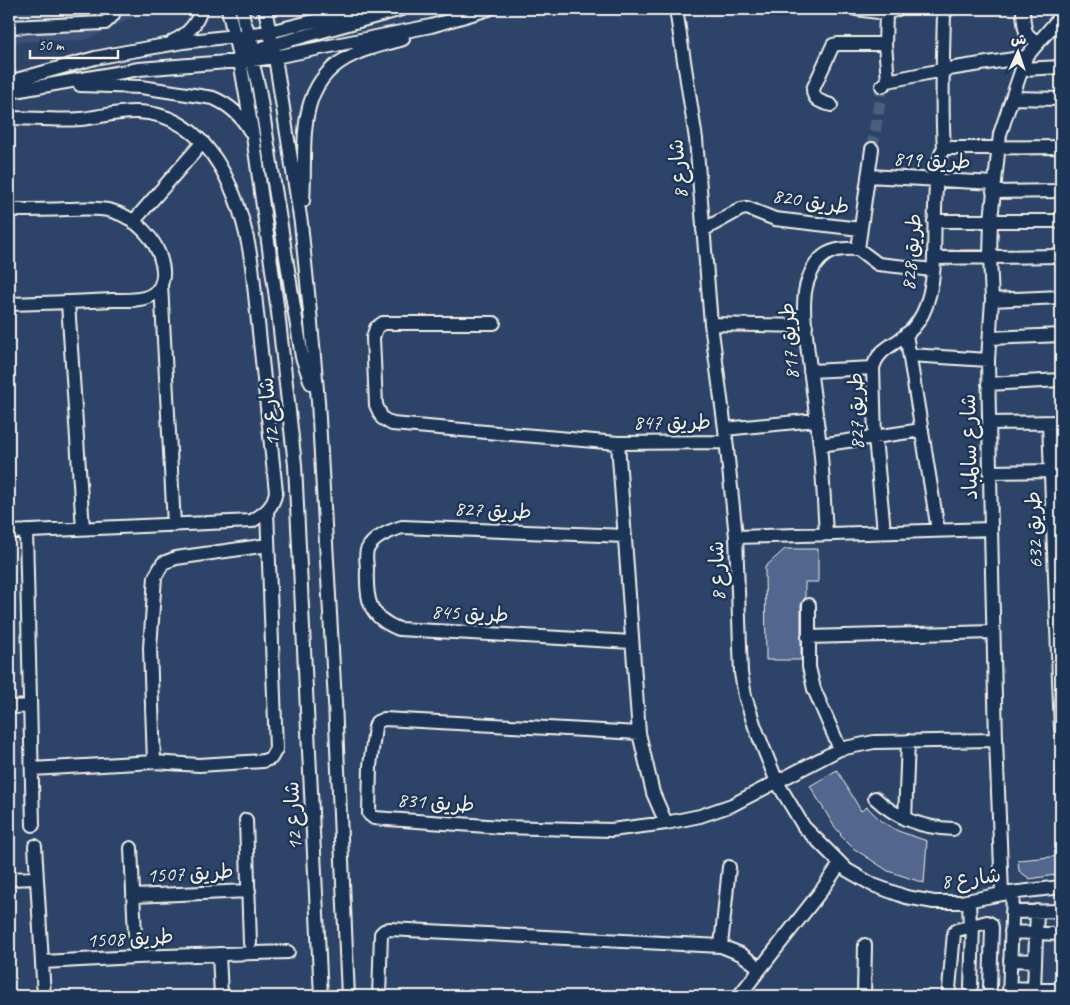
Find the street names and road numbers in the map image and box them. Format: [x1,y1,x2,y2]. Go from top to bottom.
street label: شارع 8 [662,138,696,200]
street label: طريق 819 [893,145,971,175]
street label: طريق 820 [771,182,851,220]
street label: طريق 828 [895,212,927,292]
street label: طريق 817 [773,301,805,381]
street label: طريق 827 [842,372,870,450]
street label: شارع 12 [252,376,288,448]
street label: شارع سالمباد [955,394,985,500]
street label: طريق 847 [633,409,711,435]
street label: طريق 632 [1020,491,1048,569]
street label: طريق 827 [454,495,532,525]
street label: شارع 8 [703,541,733,601]
street label: طريق 845 [431,598,509,628]
street label: شارع 12 [278,781,310,851]
street label: طريق 831 [396,786,476,818]
street label: طريق 1507 [146,858,234,888]
street label: شارع 8 [940,861,1003,897]
street label: طريق 1508 [86,923,174,953]

